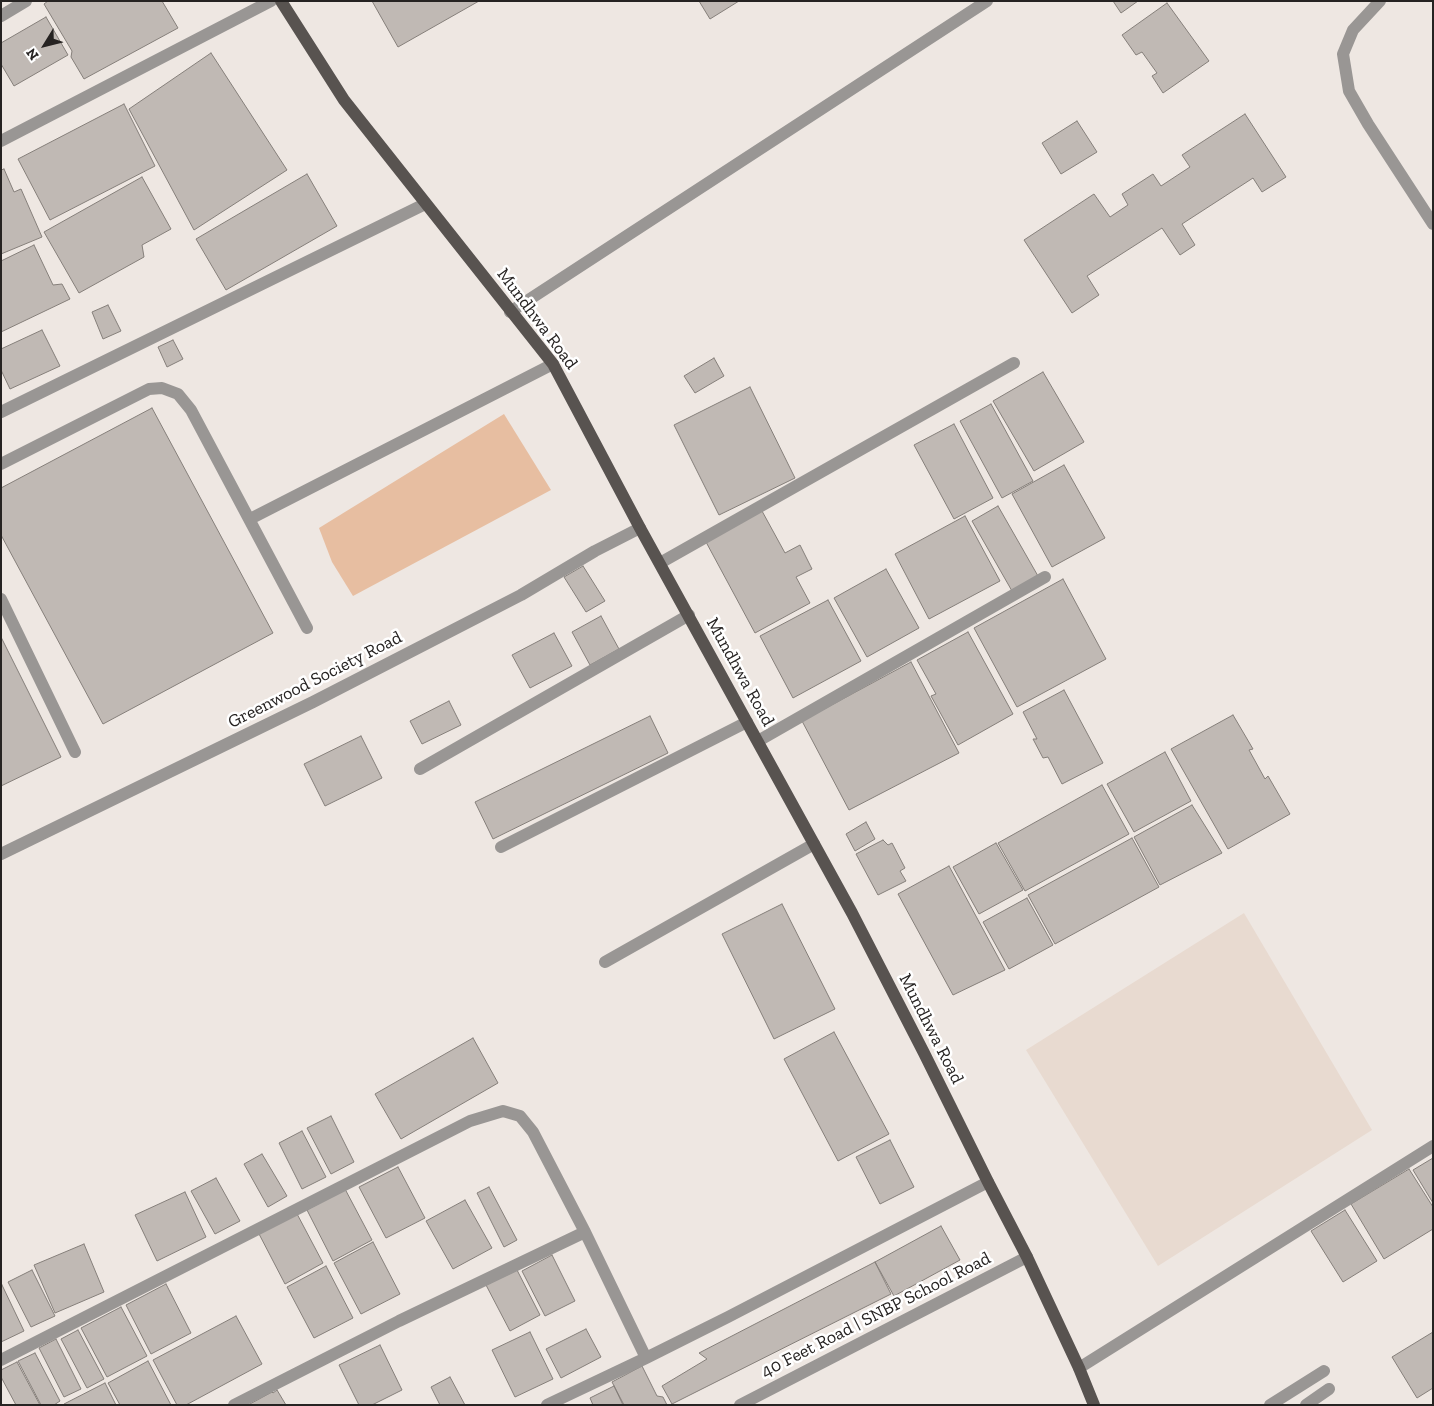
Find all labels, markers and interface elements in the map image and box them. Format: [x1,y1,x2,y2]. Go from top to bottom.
north arrow [20,20,70,70]
text: N [22,45,42,63]
street label: Mundhwa Road [492,264,582,374]
street label: Mundhwa Road [701,614,779,730]
street label: Greenwood Society Road [224,627,406,733]
street label: Mundhwa Road [894,970,968,1088]
street label: 40 Feet Road | SNBP School Road [758,1248,994,1382]

